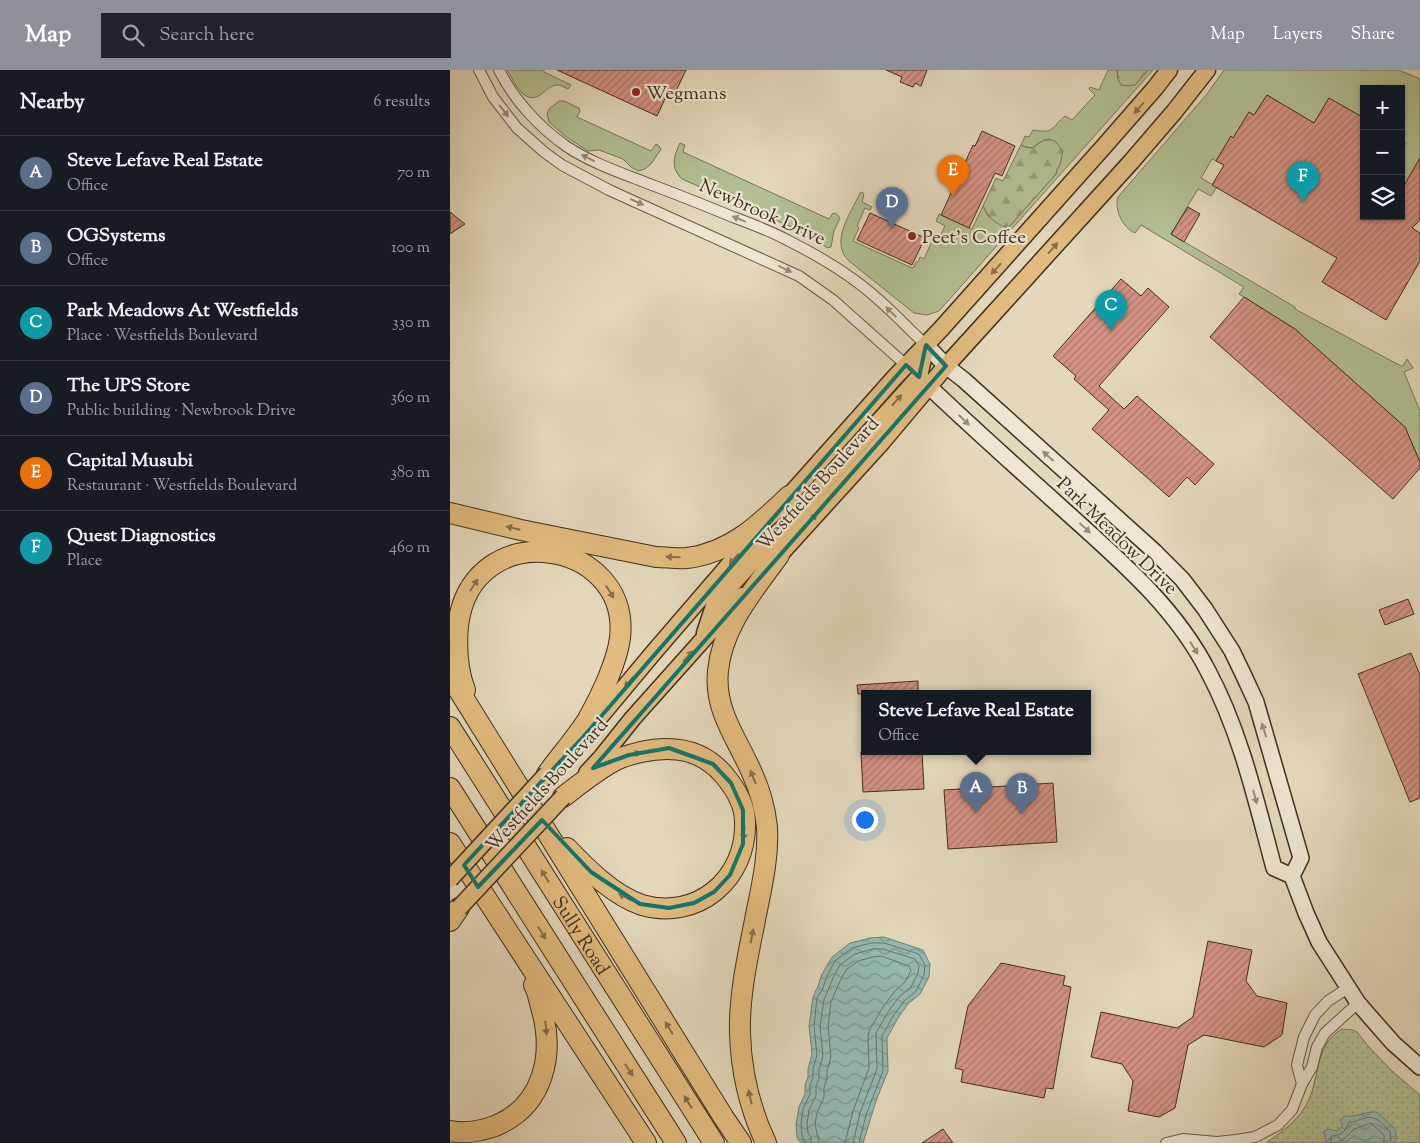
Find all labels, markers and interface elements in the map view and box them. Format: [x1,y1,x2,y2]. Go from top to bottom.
search box [101,13,451,58]
text: Map [25,18,71,52]
icon: search [119,21,147,49]
text: Search here [159,22,255,49]
text: Map [1210,22,1245,48]
text: Layers [1273,22,1323,48]
text: Share [1351,22,1395,48]
place label: Wegmans [646,81,727,108]
map controls [1360,85,1405,220]
button: + [1360,85,1405,130]
marker: Wegmans [630,86,642,98]
text: Nearby [20,88,85,118]
text: 6 results [374,91,430,114]
one-way arrow [1133,101,1144,114]
one-way arrow [499,105,510,118]
button: − [1360,130,1405,175]
text: Steve Lefave Real Estate [67,148,263,175]
one-way arrow [581,154,595,162]
pin: E [937,155,969,196]
pin: F [1287,161,1319,202]
text: A [30,162,43,185]
text: 70 m [397,162,430,185]
street label: Newbrook Drive [694,173,830,253]
text: Office [67,175,108,198]
button: layers [1360,175,1405,220]
pin: D [876,187,908,228]
one-way arrow [629,198,644,207]
one-way arrow [731,214,746,222]
text: OGSystems [67,223,166,250]
place label: Peet's Coffee [922,225,1026,252]
marker: Peet's Coffee [906,230,918,242]
text: B [31,237,41,260]
text: 100 m [391,237,430,260]
one-way arrow [1048,241,1059,254]
text: Office [67,250,108,273]
one-way arrow [990,262,1001,275]
one-way arrow [777,265,792,273]
pin: C [1095,290,1127,331]
text: Park Meadows At Westfields [67,298,298,325]
one-way arrow [886,306,898,318]
text: C [30,312,42,335]
text: 330 m [392,312,430,335]
text: Place · Westfields Boulevard [67,325,258,348]
text: The UPS Store [67,373,190,400]
text: D [30,387,42,410]
text: 360 m [391,387,430,410]
one-way arrow [892,394,903,407]
text: Public building · Newbrook Drive [67,400,296,423]
street label: Westfields Boulevard [751,412,887,558]
one-way arrow [957,414,969,426]
text: Capital Musubi [67,448,193,475]
one-way arrow [1042,451,1054,462]
text: E [31,462,41,485]
text: 380 m [390,462,430,485]
street label: Park Meadow Drive [1050,472,1183,602]
text: Restaurant · Westfields Boulevard [67,475,297,498]
one-way arrow [806,513,817,525]
text: Quest Diagnostics [67,523,216,550]
one-way arrow [1078,523,1091,534]
one-way arrow [506,524,521,532]
text: F [32,537,40,560]
text: 460 m [389,537,430,560]
text: Place [67,550,102,573]
one-way arrow [729,552,740,565]
one-way arrow [665,553,681,561]
one-way arrow [469,578,478,592]
one-way arrow [605,585,614,599]
one-way arrow [1189,641,1199,654]
one-way arrow [683,649,694,662]
one-way arrow [623,675,634,688]
popup [861,690,1091,755]
text: Steve Lefave Real Estate [878,698,1074,725]
street label: Westfields Boulevard [480,713,616,859]
one-way arrow [1260,722,1268,737]
text: Office [878,725,919,748]
one-way arrow [627,750,642,758]
one-way arrow [749,770,757,784]
pin: A [960,772,992,813]
pin: B [1006,773,1038,814]
one-way arrow [1251,790,1259,805]
your location [852,807,878,833]
one-way arrow [740,826,748,842]
one-way arrow [540,869,549,883]
street label: Sully Road [544,891,615,981]
one-way arrow [619,892,632,901]
one-way arrow [537,926,546,940]
one-way arrow [748,929,756,944]
one-way arrow [542,1020,550,1036]
one-way arrow [664,1021,673,1034]
one-way arrow [624,1063,634,1077]
one-way arrow [746,1089,754,1104]
one-way arrow [683,1095,693,1108]

